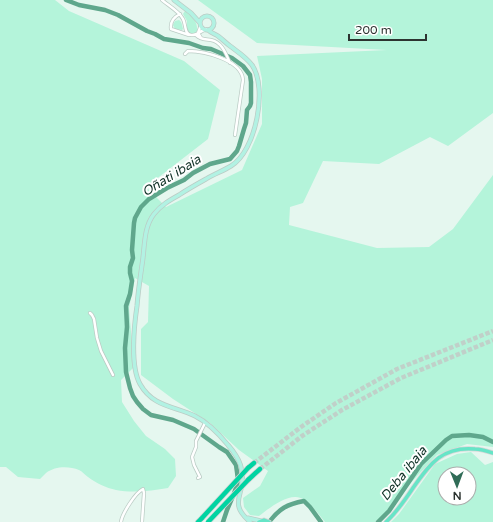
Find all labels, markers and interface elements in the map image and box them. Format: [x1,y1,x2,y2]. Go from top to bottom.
scale bar [349,16,426,42]
text: 200 m [355,23,392,37]
water label: Oñati ibaia [139,151,204,200]
water label: Deba ibaia [377,443,431,504]
north arrow [437,466,477,506]
text: N [453,489,462,502]

